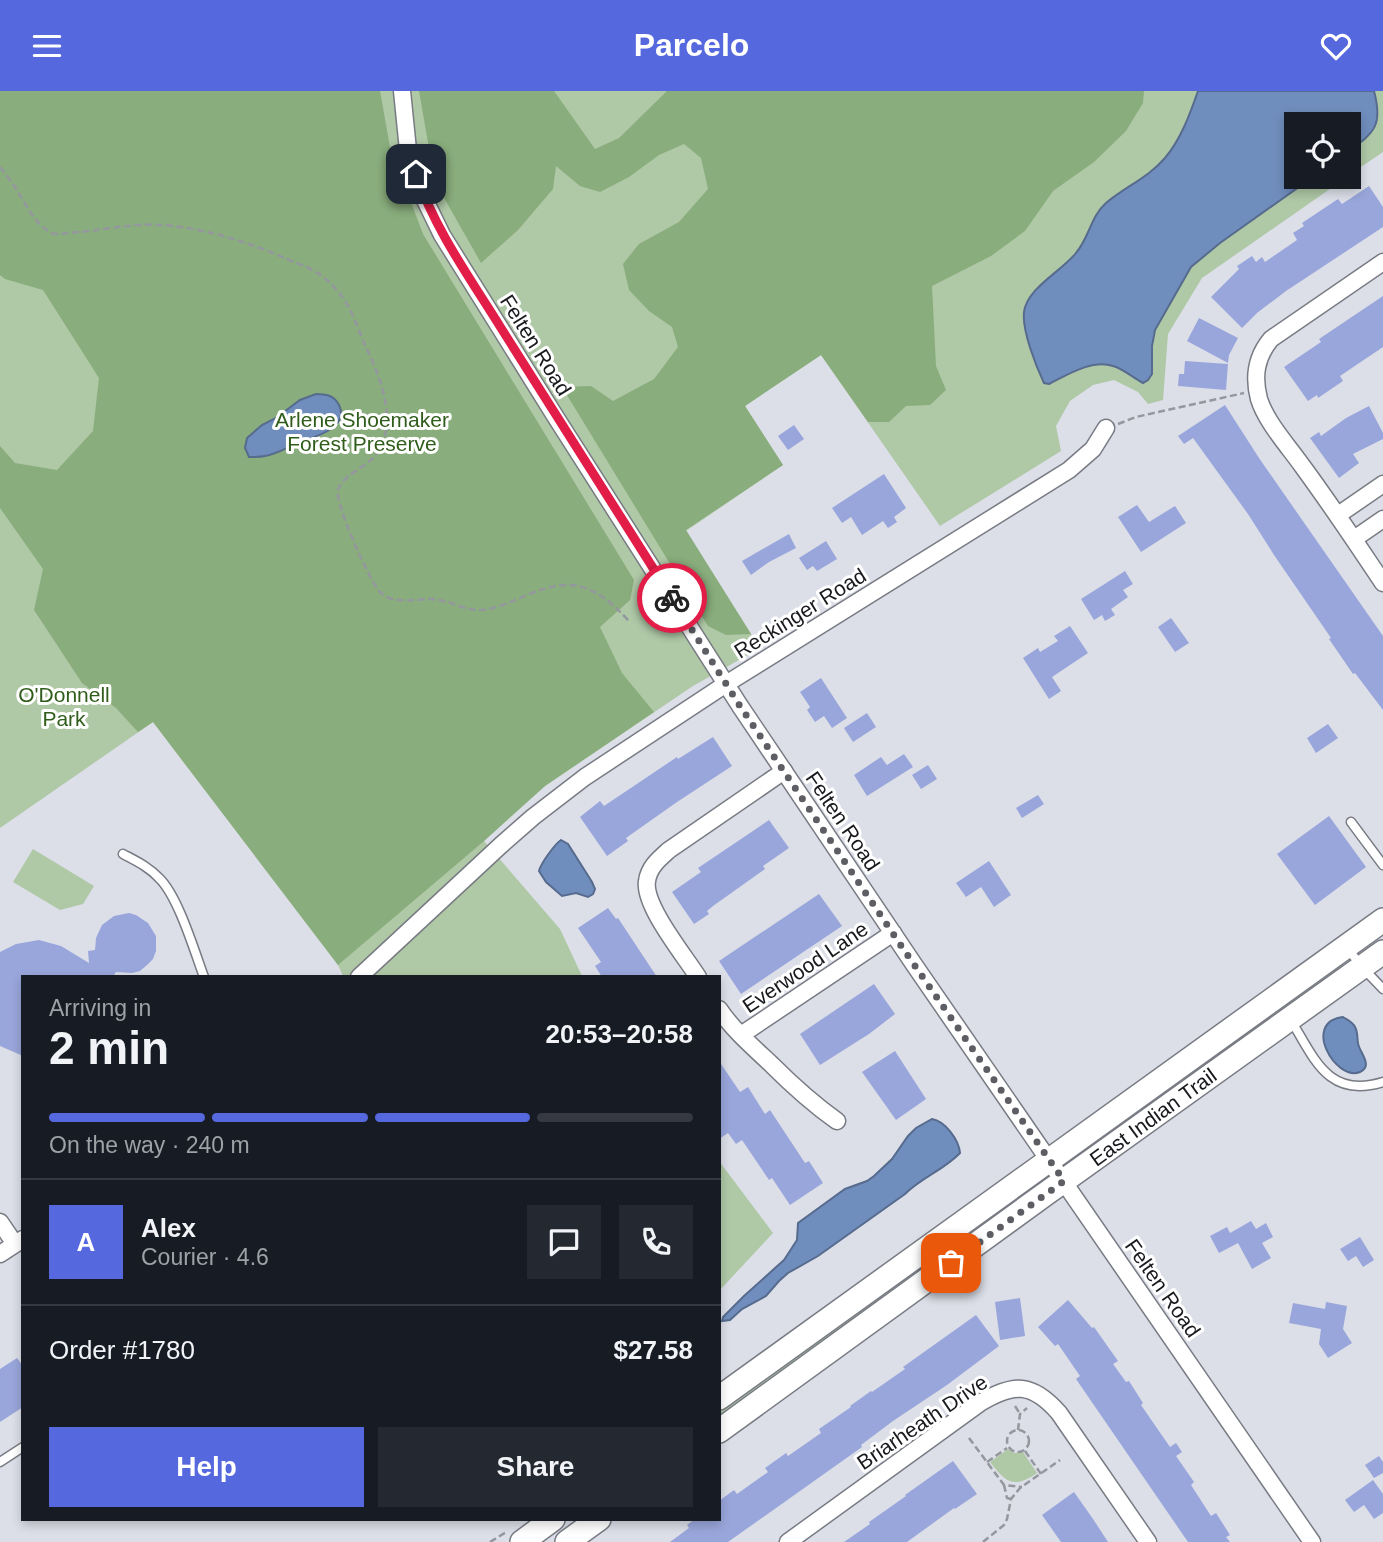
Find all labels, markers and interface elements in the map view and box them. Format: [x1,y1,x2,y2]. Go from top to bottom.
icon: menu [28,27,66,65]
text: Parcelo [634,27,749,63]
icon: heart [1317,27,1355,65]
map controls [1284,112,1361,189]
button: locate [1284,112,1361,189]
pin [386,144,446,204]
icon: home [397,155,435,193]
street label: Felten Road [496,290,576,400]
park label: Arlene Shoemaker Forest Preserve [275,408,449,455]
courier [637,563,707,633]
street label: Reckinger Road [730,563,870,663]
icon: bike [653,579,691,617]
park label: O'Donnell Park [18,683,110,730]
street label: Felten Road [801,767,885,875]
street label: Everwood Lane [738,917,872,1017]
text: Arriving in [49,995,151,1021]
text: 20:53–20:58 [546,1019,693,1049]
text: 2 min [49,1022,169,1074]
street label: East Indian Trail [1085,1063,1221,1171]
text: On the way · 240 m [49,1132,250,1158]
button: chat [527,1205,601,1279]
button: phone [619,1205,693,1279]
text: Alex [141,1213,196,1243]
text: A [77,1227,95,1257]
pin [921,1233,981,1293]
street label: Felten Road [1121,1235,1205,1341]
text: Courier · 4.6 [141,1244,269,1270]
icon: bag [932,1244,970,1282]
text: Order #1780 [49,1335,195,1365]
text: $27.58 [613,1335,693,1365]
street label: Briarheath Drive [853,1370,991,1474]
button: Help [49,1427,364,1507]
button: Share [378,1427,693,1507]

